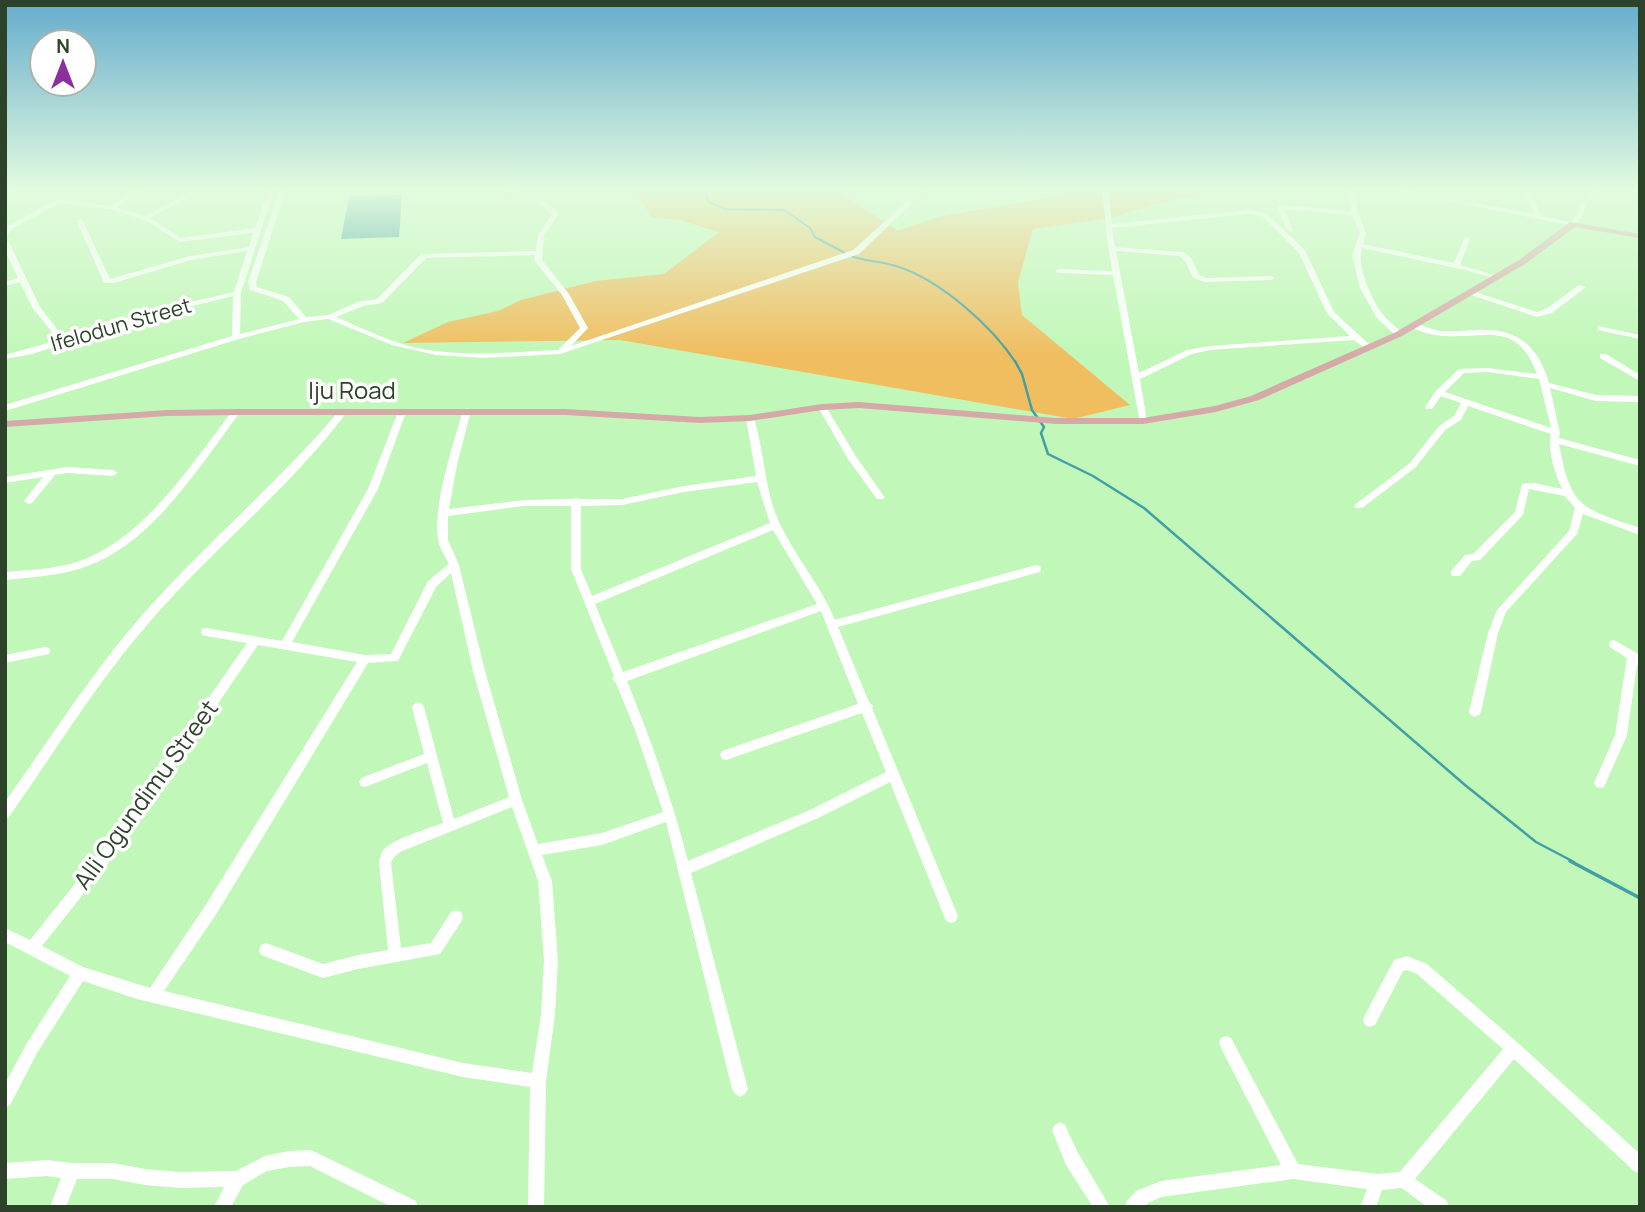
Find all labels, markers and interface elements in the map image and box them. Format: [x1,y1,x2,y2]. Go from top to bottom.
north arrow [28,28,98,98]
text: N [56,33,70,59]
street label: Ifelodun Street [47,291,194,357]
street label: Iju Road [308,373,396,406]
street label: Alli Ogundimu Street [65,693,225,895]

